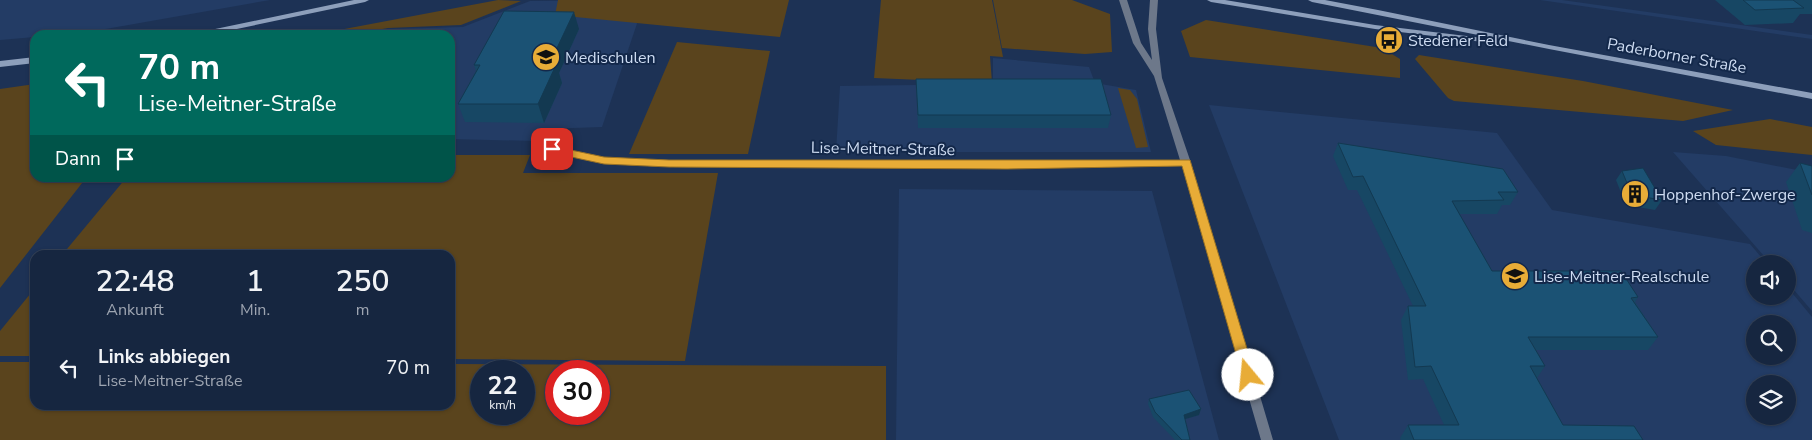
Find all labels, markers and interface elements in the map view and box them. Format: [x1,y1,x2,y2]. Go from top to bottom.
bus stop icon: Stedener Feld [1374,25,1404,55]
place label: Stedener Feld [1408,30,1508,52]
street label: Paderborner Straße [1605,33,1748,79]
school or university icon: Medischulen [531,42,561,72]
text: 70 m [138,44,220,91]
place label: Medischulen [565,47,656,69]
icon: left [55,50,120,115]
text: Lise-Meitner-Straße [138,89,337,119]
pin [531,128,573,170]
icon: arrive [538,135,566,163]
street label: Lise-Meitner-Straße [811,137,955,161]
icon: arrive [111,145,139,173]
text: Dann [55,146,101,172]
building icon: Hoppenhof-Zwerge [1620,179,1650,209]
place label: Hoppenhof-Zwerge [1654,184,1796,206]
map controls [1746,255,1796,425]
button: sound [1746,255,1796,305]
text: 22:48 [95,261,175,302]
text: 1 [246,261,264,302]
text: 250 [336,261,390,302]
school or university icon: Lise-Meitner-Realschule [1500,261,1530,291]
place label: Lise-Meitner-Realschule [1534,266,1709,288]
text: Ankunft [106,299,164,321]
text: Min. [240,299,270,321]
text: m [356,299,369,321]
button: search [1746,315,1796,365]
text: Links abbiegen [98,344,230,370]
position arrow [1221,348,1273,400]
icon: left [55,354,83,382]
text: 70 m [386,355,430,381]
speed limit sign: 30 [545,360,610,425]
text: 22 [487,369,518,403]
text: Lise-Meitner-Straße [98,370,242,392]
button: layers [1746,375,1796,425]
text: km/h [489,397,516,413]

